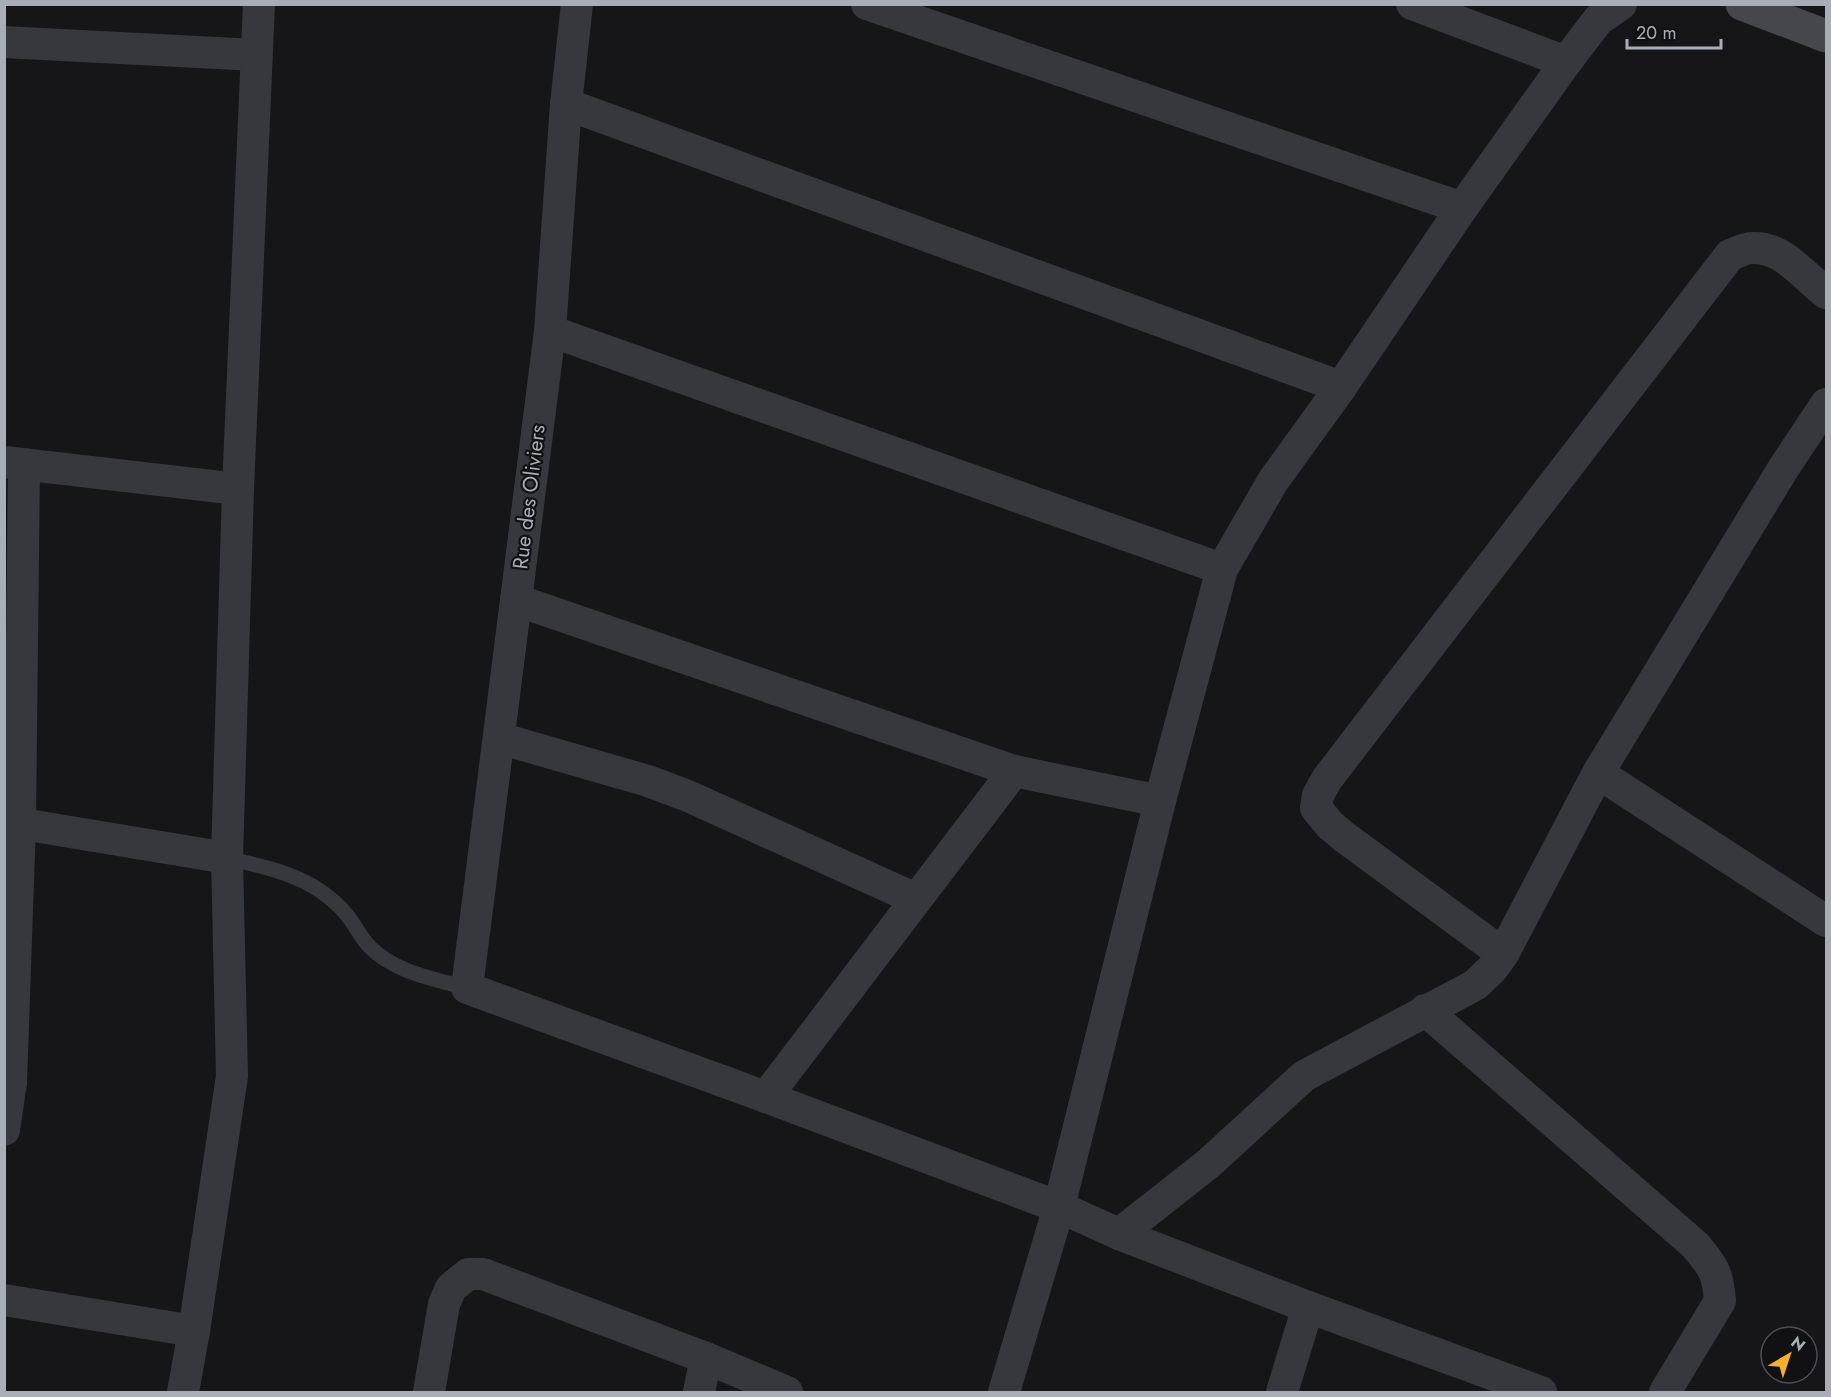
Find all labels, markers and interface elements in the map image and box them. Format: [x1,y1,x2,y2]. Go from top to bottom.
scale bar [1627,12,1722,50]
text: 20 m [1636,20,1676,46]
street label: Rue des Oliviers [505,423,553,571]
north arrow [1759,1325,1819,1385]
text: N [1786,1331,1810,1357]

